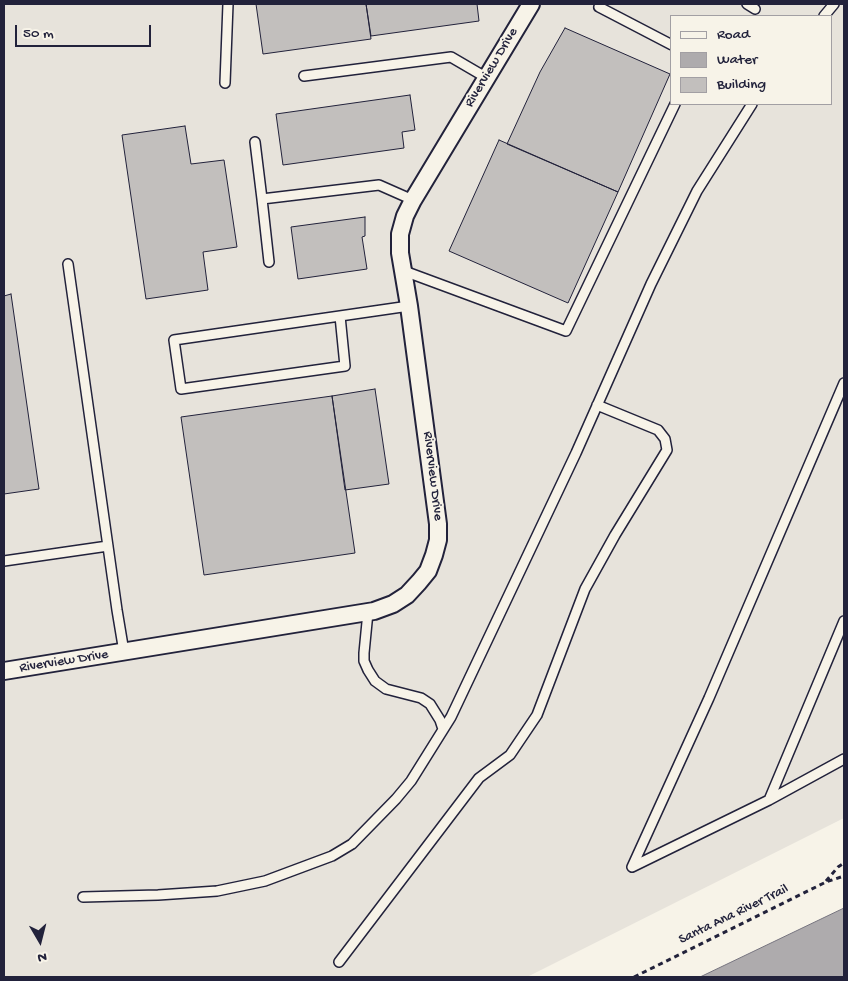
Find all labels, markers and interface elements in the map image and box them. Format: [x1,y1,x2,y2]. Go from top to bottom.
scale bar [18,15,154,47]
legend [670,15,833,105]
text: 50 m [23,25,54,43]
street label: Riverview Drive [462,25,522,111]
text: Road [717,26,750,44]
text: Water [717,51,757,69]
text: Building [717,76,766,94]
street label: Riverview Drive [418,430,446,522]
street label: Riverview Drive [18,647,110,677]
street label: Santa Ana River Trail [676,881,792,949]
north arrow [15,916,65,966]
text: N [36,947,48,965]

